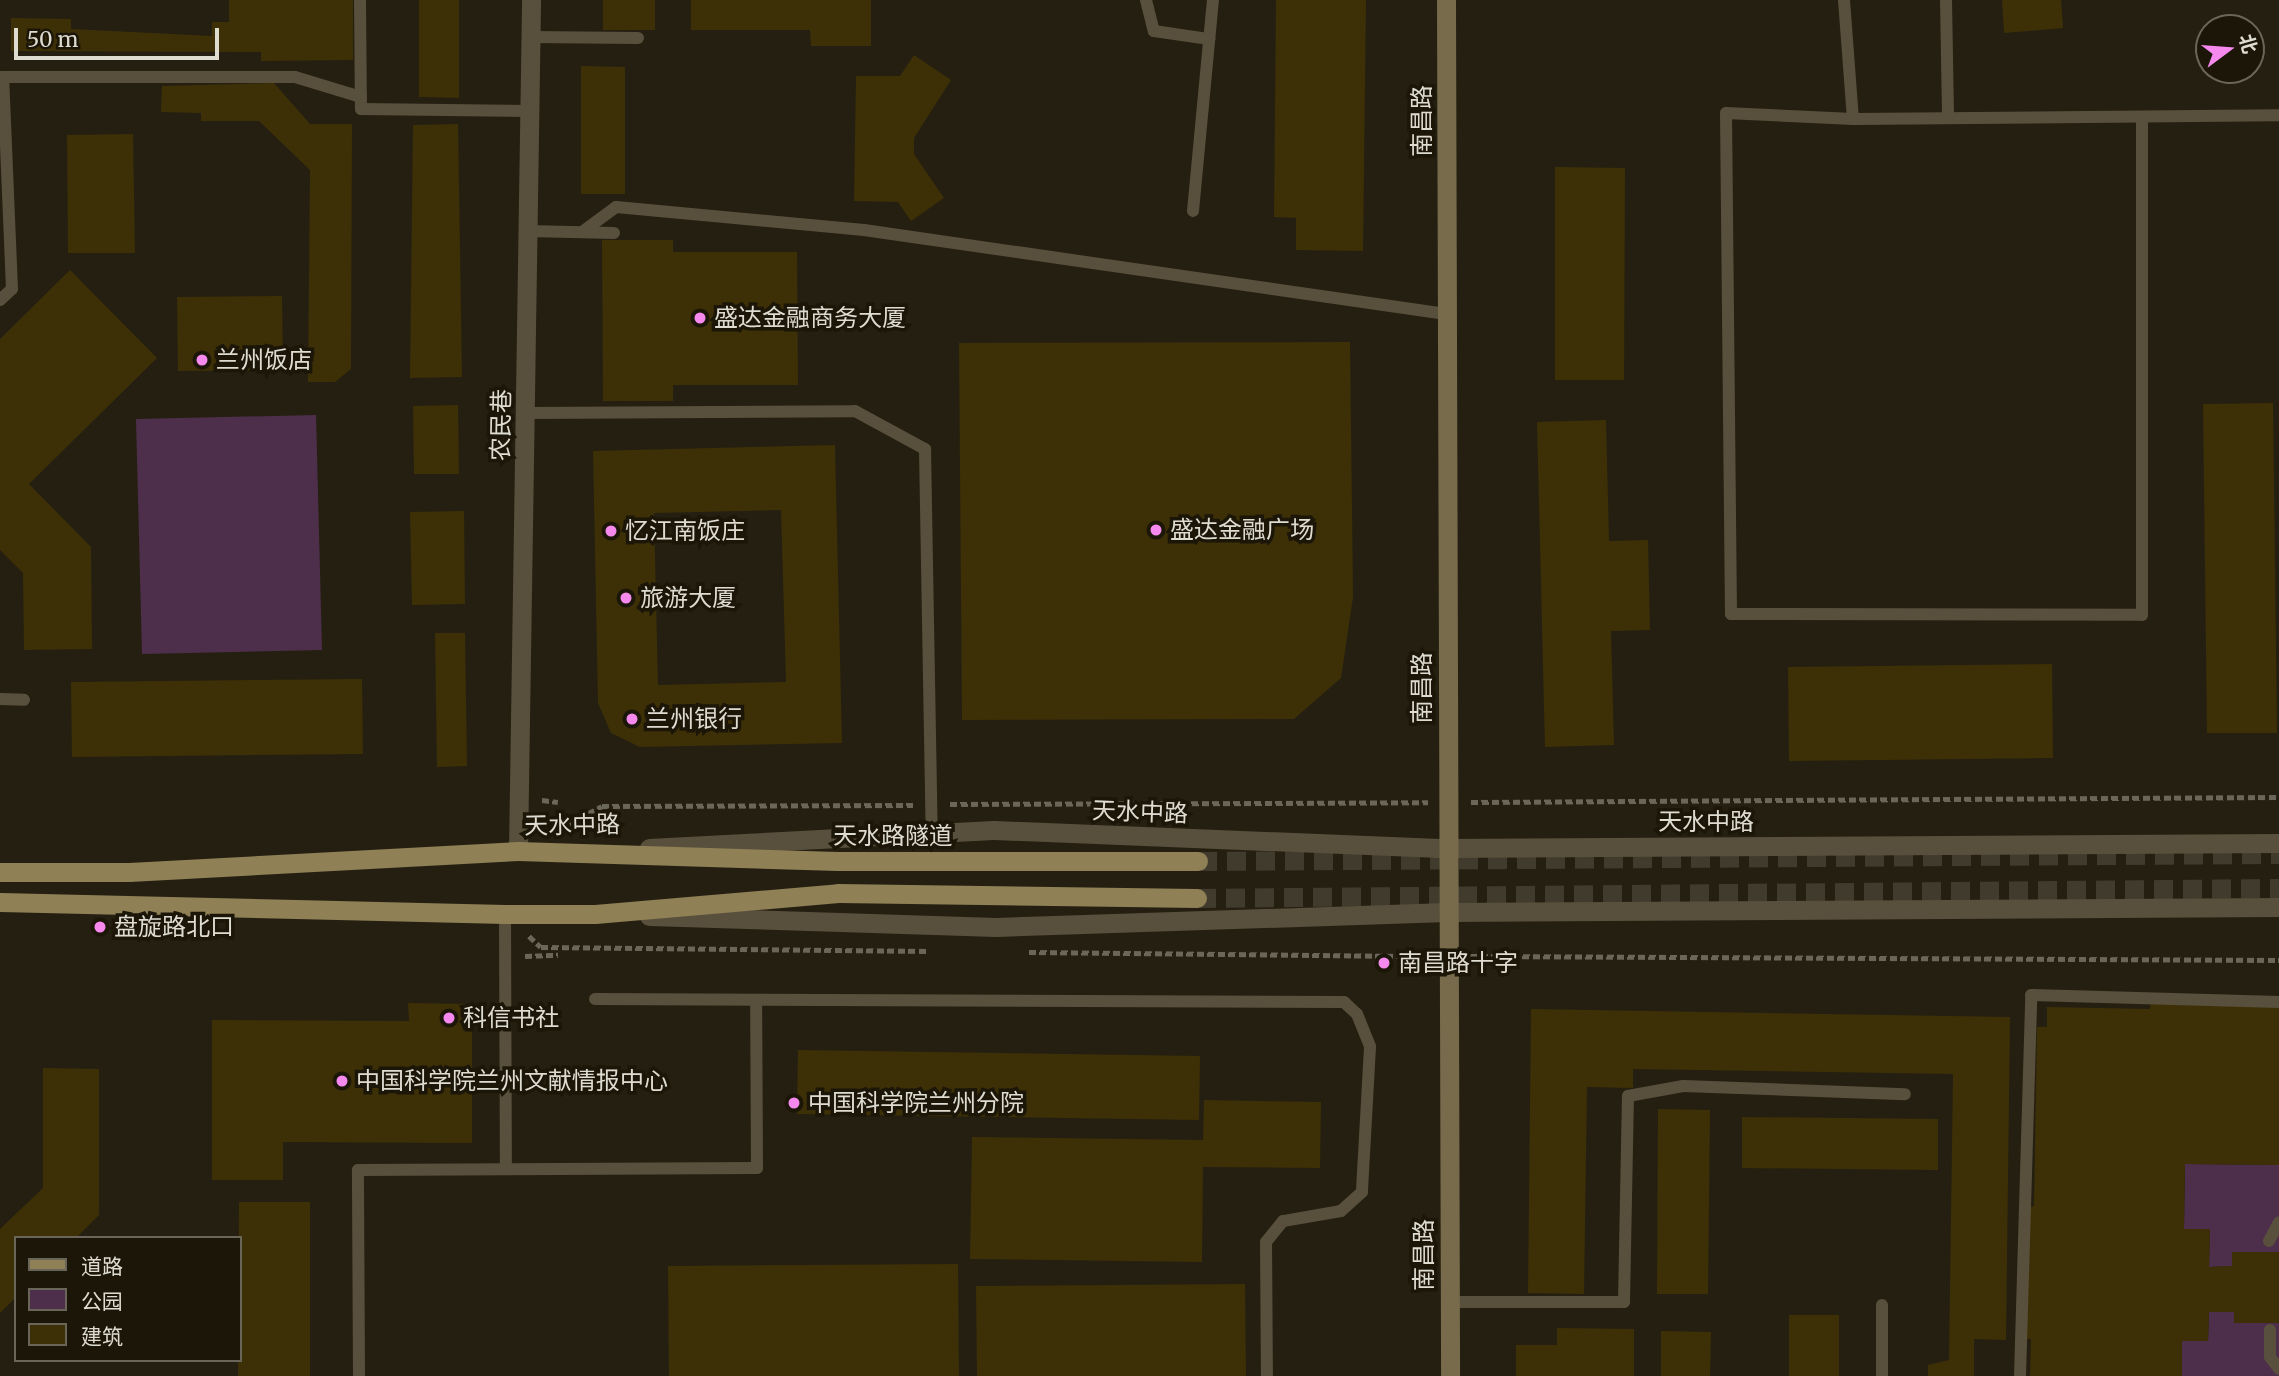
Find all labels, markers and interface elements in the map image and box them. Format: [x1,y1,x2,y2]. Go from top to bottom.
scale bar [18,14,222,58]
north arrow [2195,14,2265,84]
text: 50 m [27,26,78,53]
text: 北 [2234,31,2262,56]
street label: 南昌路 [1408,85,1436,157]
place label: 盛达金融商务大厦 [714,304,906,332]
marker: 盛达金融商务大厦 [692,310,708,326]
place label: 兰州饭店 [216,346,312,374]
marker: 兰州饭店 [194,352,210,368]
street label: 农民巷 [486,389,516,461]
place label: 盛达金融广场 [1170,516,1314,544]
place label: 忆江南饭庄 [625,517,745,545]
marker: 盛达金融广场 [1148,522,1164,538]
marker: 忆江南饭庄 [603,523,619,539]
place label: 旅游大厦 [640,584,736,612]
marker: 旅游大厦 [618,590,634,606]
street label: 南昌路 [1408,652,1436,724]
place label: 兰州银行 [646,705,742,733]
marker: 兰州银行 [624,711,640,727]
street label: 天水中路 [1092,796,1188,828]
street label: 天水中路 [1658,808,1754,836]
street label: 天水中路 [524,810,620,840]
street label: 天水路隧道 [833,822,953,850]
place label: 盘旋路北口 [114,913,234,941]
marker: 盘旋路北口 [92,919,108,935]
place label: 南昌路十字 [1398,949,1518,977]
marker: 南昌路十字 [1376,955,1392,971]
place label: 科信书社 [463,1004,559,1032]
marker: 科信书社 [441,1010,457,1026]
place label: 中国科学院兰州文献情报中心 [356,1067,668,1095]
marker: 中国科学院兰州文献情报中心 [334,1073,350,1089]
place label: 中国科学院兰州分院 [808,1089,1024,1117]
marker: 中国科学院兰州分院 [786,1095,802,1111]
street label: 南昌路 [1410,1219,1438,1291]
legend [14,1236,242,1362]
text: 道路 [81,1253,123,1280]
text: 公园 [81,1288,123,1315]
text: 建筑 [81,1323,123,1350]

